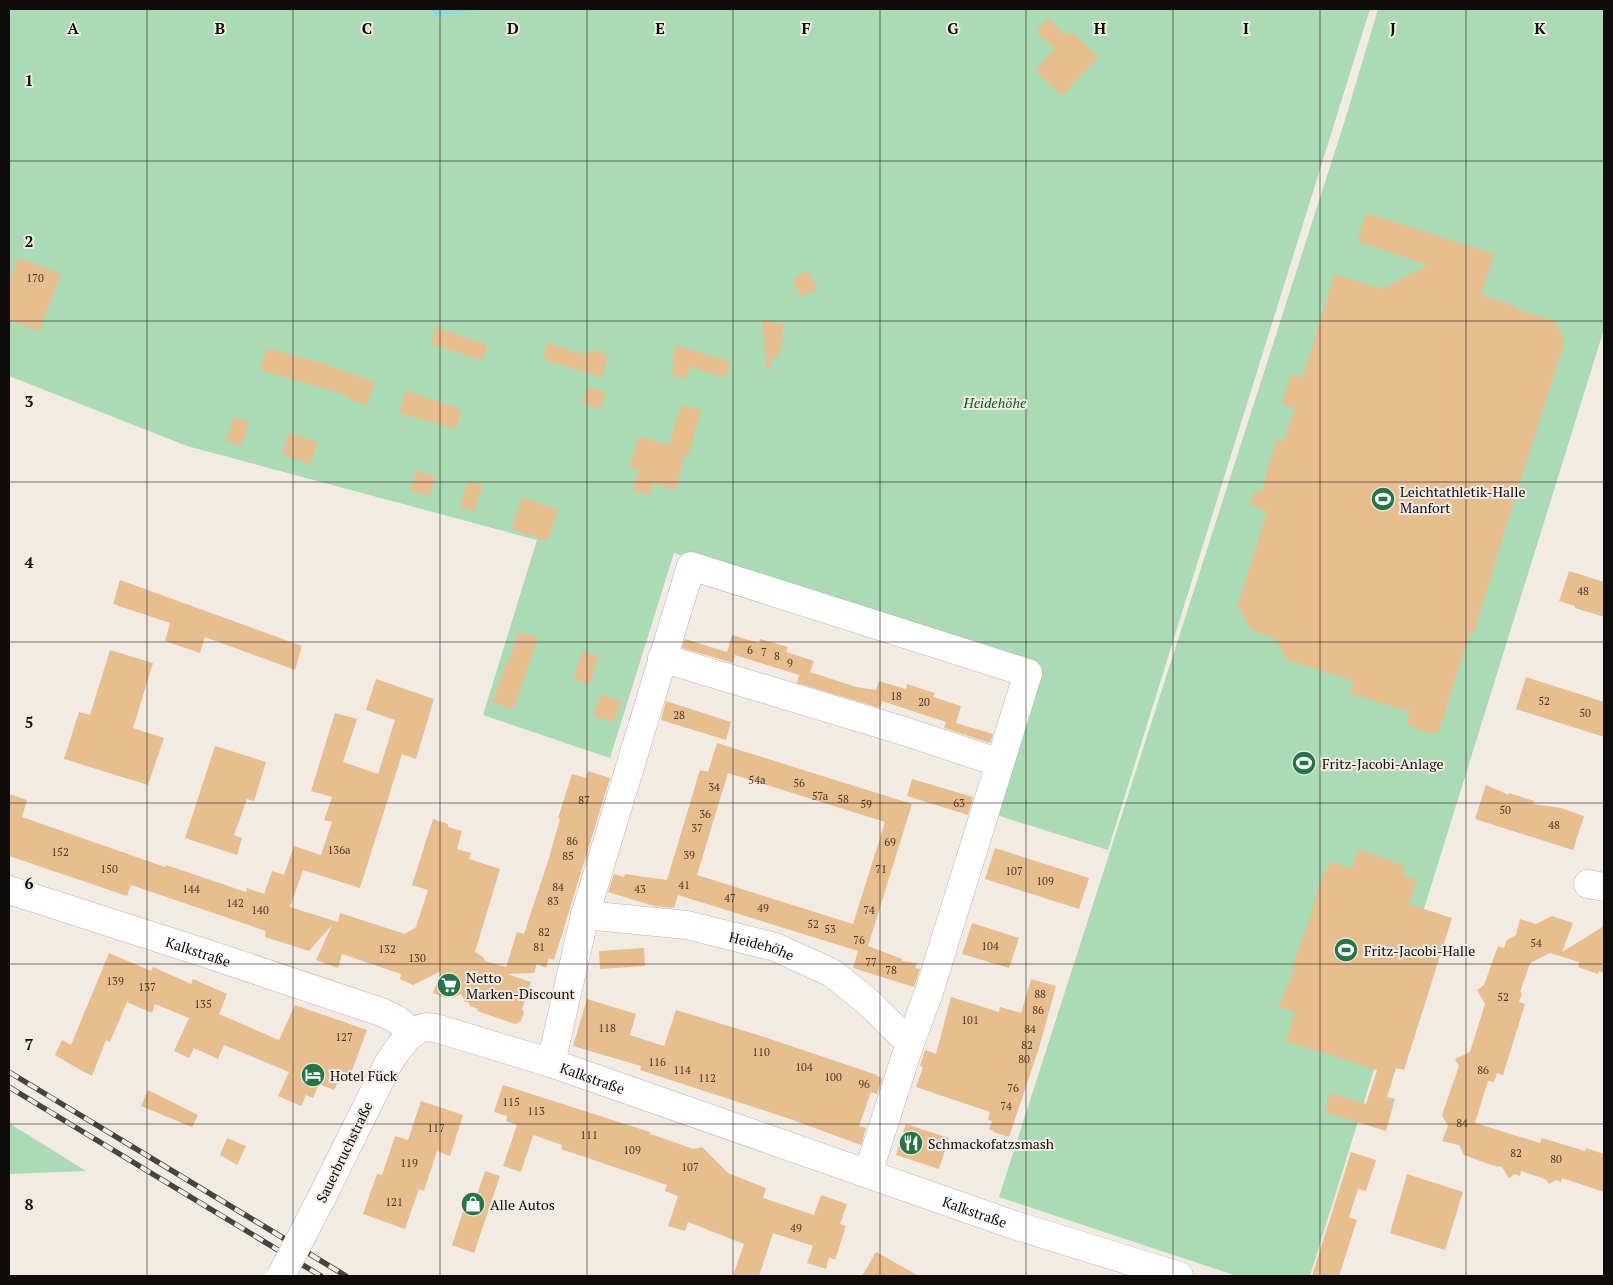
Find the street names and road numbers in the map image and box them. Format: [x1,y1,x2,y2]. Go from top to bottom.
street label: Heidehöhe [727,926,798,964]
street label: Kalkstraße [163,932,233,971]
street label: Kalkstraße [558,1057,628,1098]
street label: Sauerbruchstraße [311,1098,377,1206]
street label: Kalkstraße [940,1191,1010,1231]

